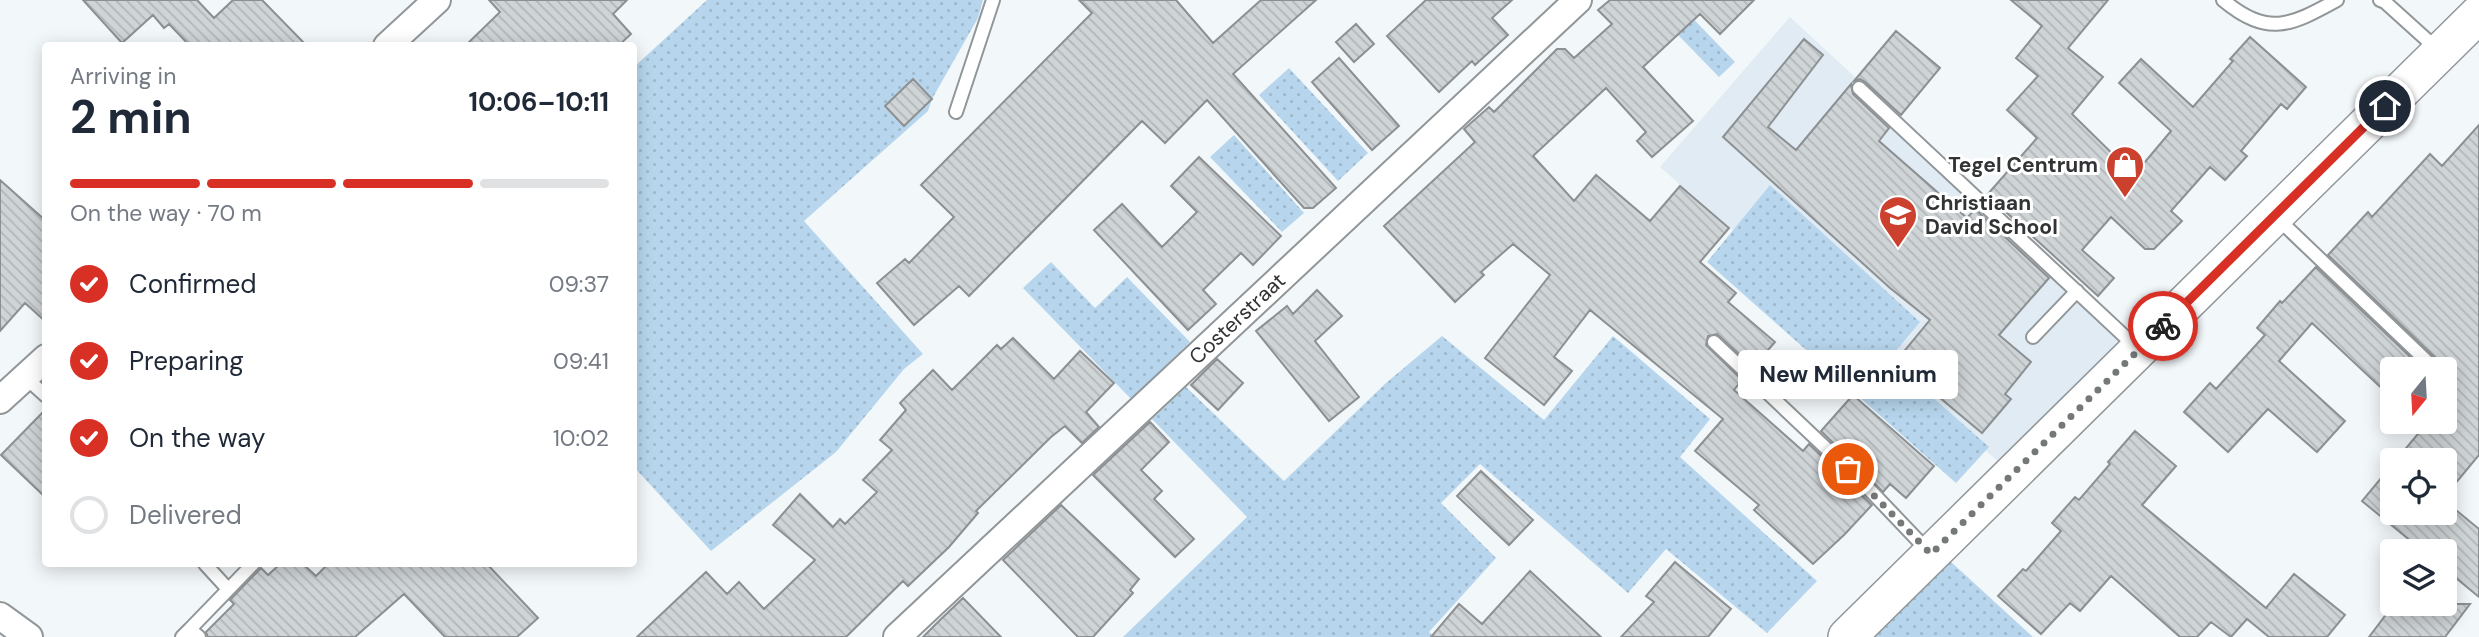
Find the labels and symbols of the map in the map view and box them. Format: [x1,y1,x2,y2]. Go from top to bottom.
pin [2355,76,2415,136]
shop icon: Tegel Centrum [2104,144,2146,199]
place label: Tegel Centrum [1948,151,2098,179]
place label: Christiaan David School [1925,189,2058,241]
school or university icon: Christiaan David School [1877,194,1919,249]
street label: Costerstraat [1183,267,1292,371]
courier [2128,291,2198,361]
callout: New Millennium [1738,350,1958,399]
north arrow [2380,357,2457,434]
pin [1818,439,1878,499]

